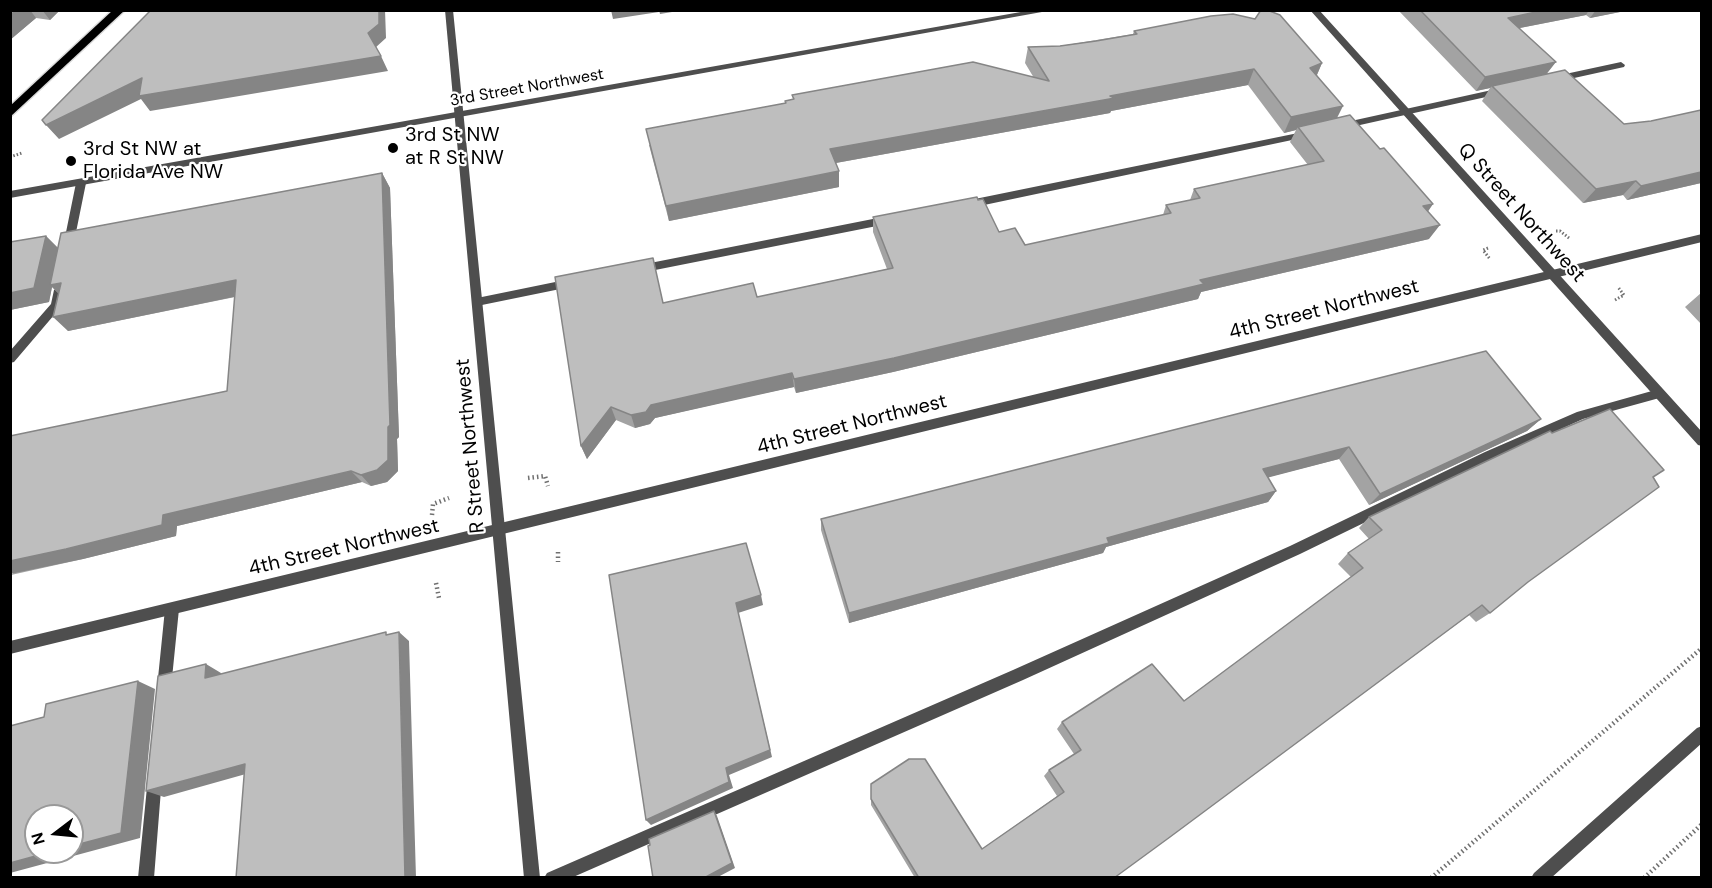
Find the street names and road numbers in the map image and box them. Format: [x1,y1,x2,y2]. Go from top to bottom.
street label: 3rd Street Northwest [449,65,605,111]
street label: Q Street Northwest [1452,138,1590,288]
street label: 4th Street Northwest [1227,275,1421,345]
street label: R Street Northwest [451,358,491,534]
street label: 4th Street Northwest [755,390,949,460]
street label: 4th Street Northwest [246,514,442,582]

